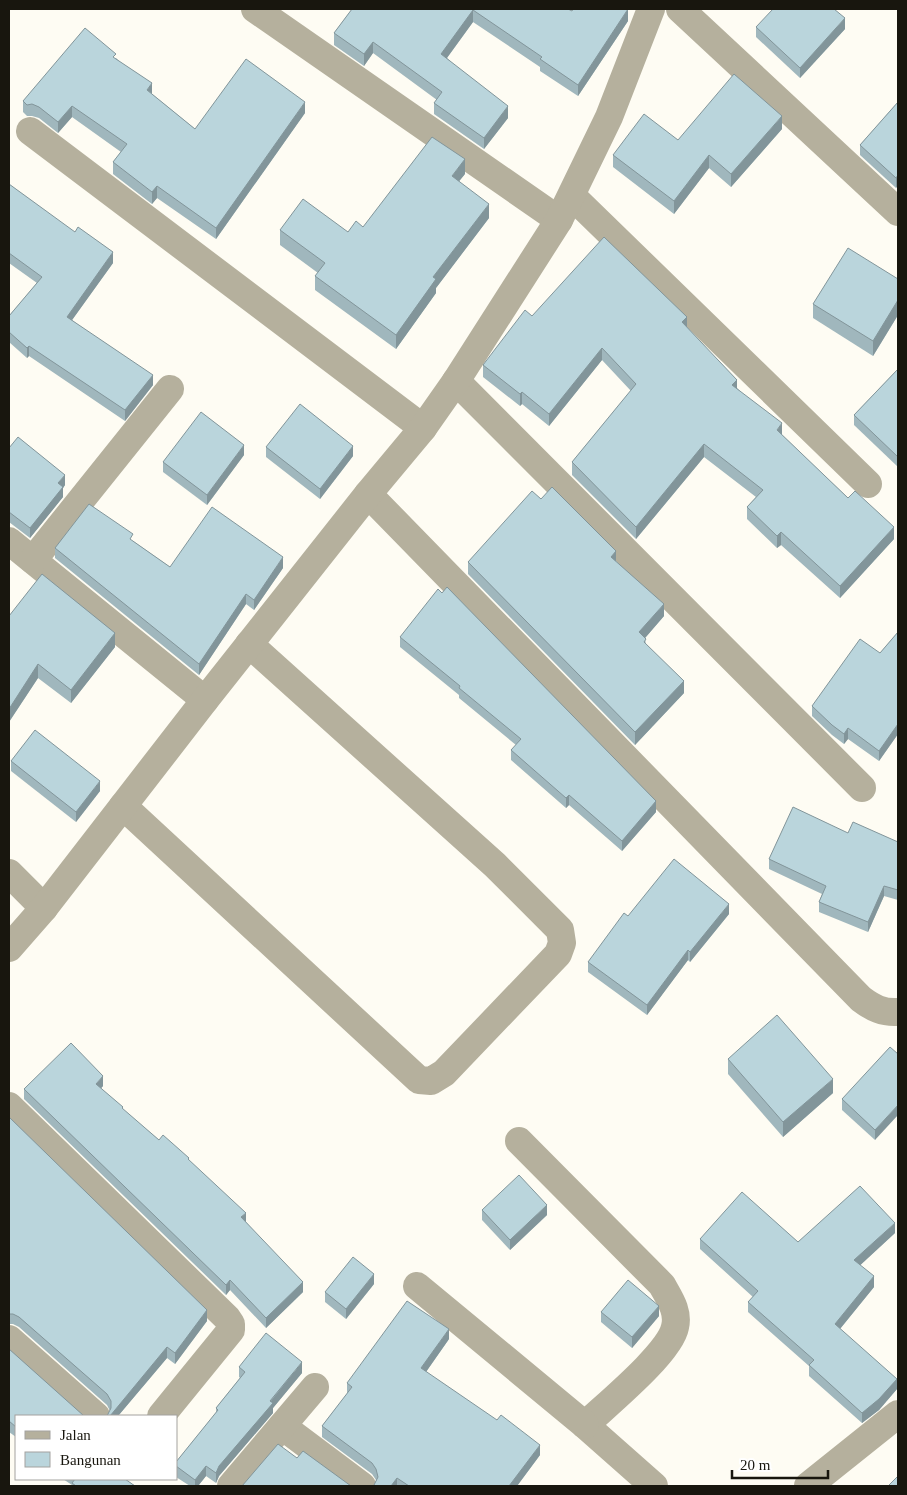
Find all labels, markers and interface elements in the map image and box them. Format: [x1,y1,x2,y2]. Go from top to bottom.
legend [15,1415,178,1480]
text: Jalan [60,1427,91,1443]
scale bar [732,1448,828,1480]
text: Bangunan [60,1452,121,1468]
text: 20 m [740,1457,771,1473]

